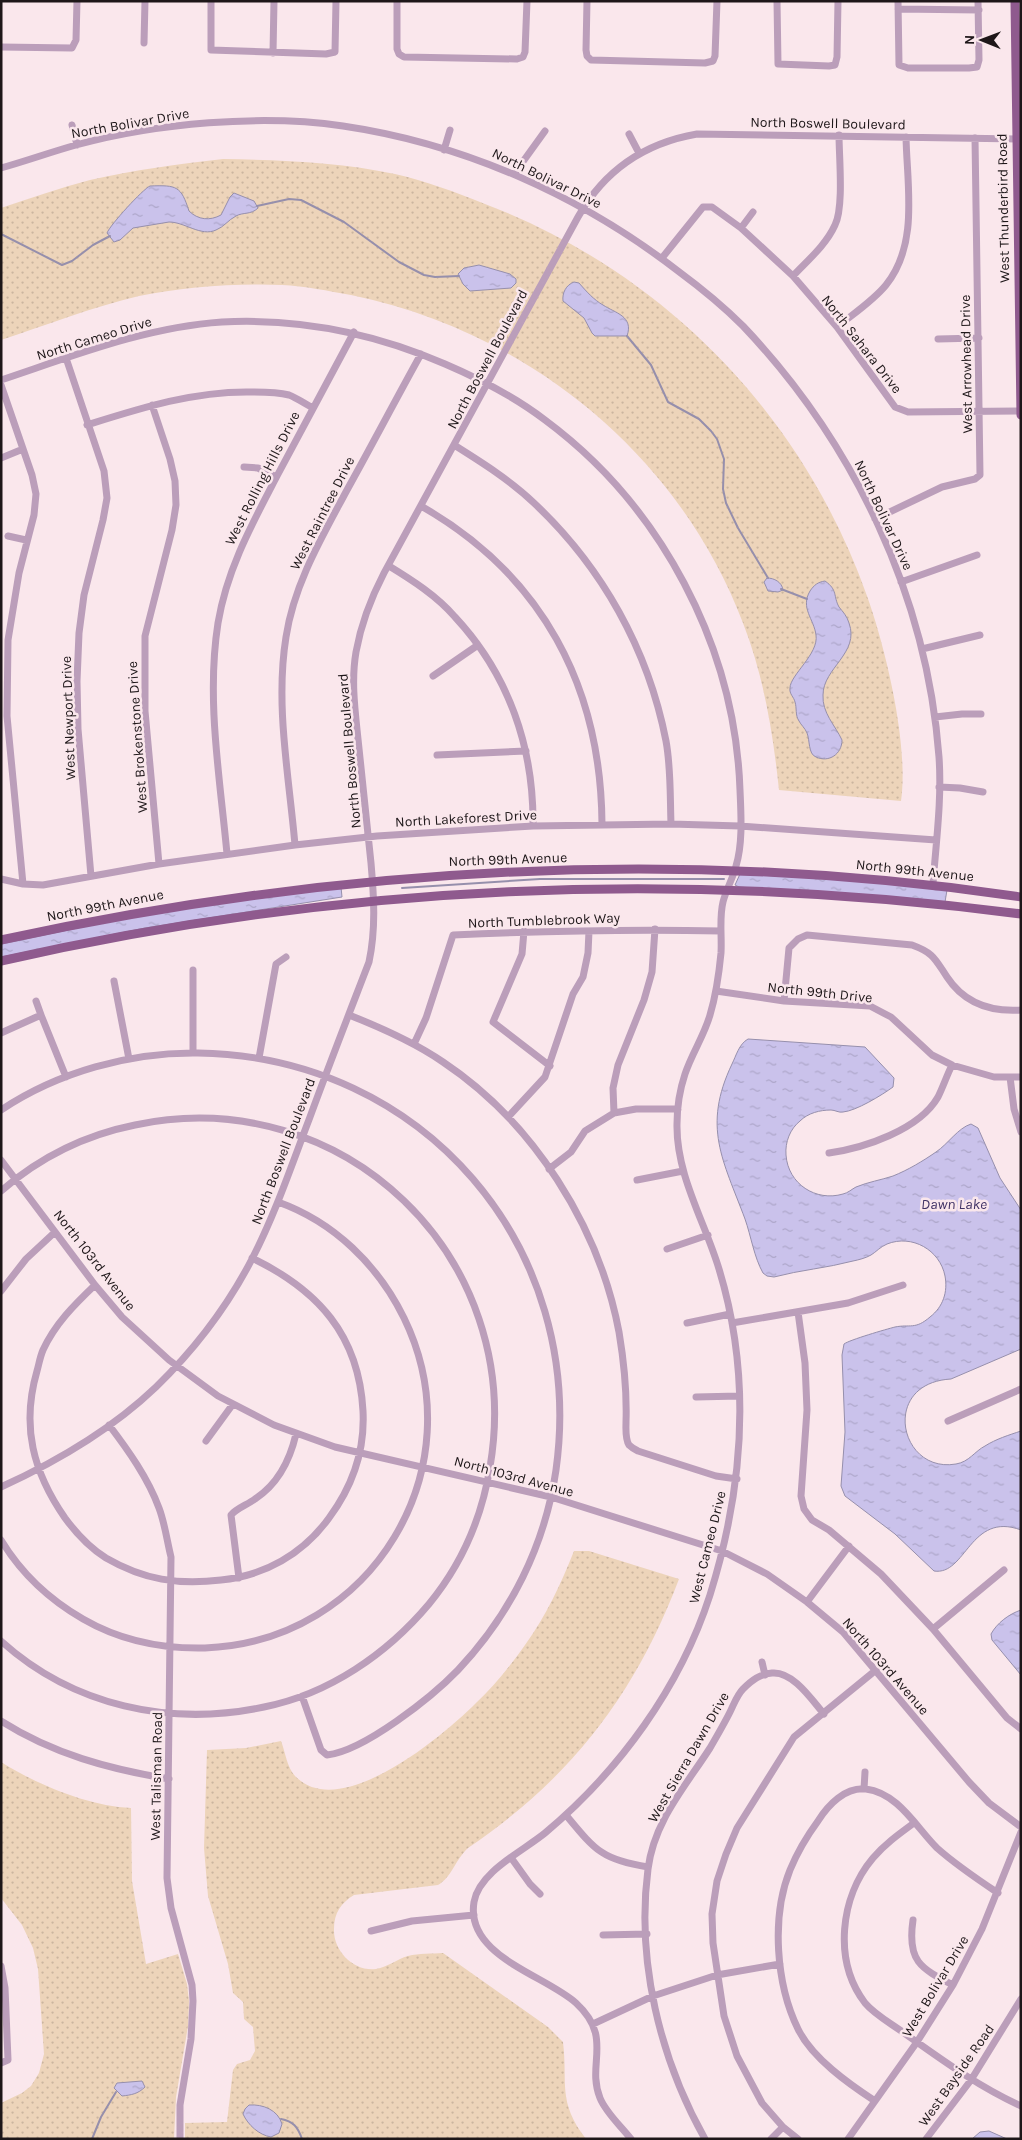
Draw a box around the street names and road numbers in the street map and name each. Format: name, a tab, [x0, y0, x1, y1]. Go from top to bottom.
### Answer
street label: North Bolivar Drive	[70, 105, 190, 142]
street label: North Boswell Boulevard	[750, 114, 906, 133]
street label: West Thunderbird Road	[994, 133, 1013, 283]
street label: North Bolivar Drive	[489, 145, 604, 212]
street label: North Boswell Boulevard	[443, 287, 531, 432]
street label: North Sahara Drive	[818, 292, 905, 397]
street label: West Arrowhead Drive	[957, 294, 976, 434]
street label: North Cameo Drive	[34, 313, 154, 364]
street label: West Rolling Hills Drive	[221, 408, 304, 548]
street label: West Raintree Drive	[287, 454, 358, 573]
street label: North Bolivar Drive	[851, 457, 917, 573]
street label: West Newport Drive	[58, 656, 79, 780]
street label: West Brokenstone Drive	[124, 661, 151, 813]
street label: North Boswell Boulevard	[334, 673, 365, 829]
street label: North Lakeforest Drive	[395, 806, 537, 831]
street label: North 99th Avenue	[448, 849, 568, 870]
street label: North 99th Avenue	[855, 856, 975, 885]
street label: North 99th Avenue	[45, 886, 165, 925]
street label: North Tumblebrook Way	[468, 909, 621, 932]
street label: North 99th Drive	[767, 979, 873, 1006]
street label: North Boswell Boulevard	[248, 1076, 319, 1227]
street label: North 103rd Avenue	[50, 1206, 139, 1314]
street label: North 103rd Avenue	[452, 1452, 576, 1501]
street label: West Cameo Drive	[685, 1489, 730, 1605]
street label: North 103rd Avenue	[839, 1614, 932, 1718]
street label: West Sierra Dawn Drive	[644, 1689, 733, 1825]
street label: West Talisman Road	[147, 1711, 166, 1841]
street label: West Bolivar Drive	[898, 1932, 972, 2040]
street label: West Bayside Road	[915, 2021, 998, 2130]

